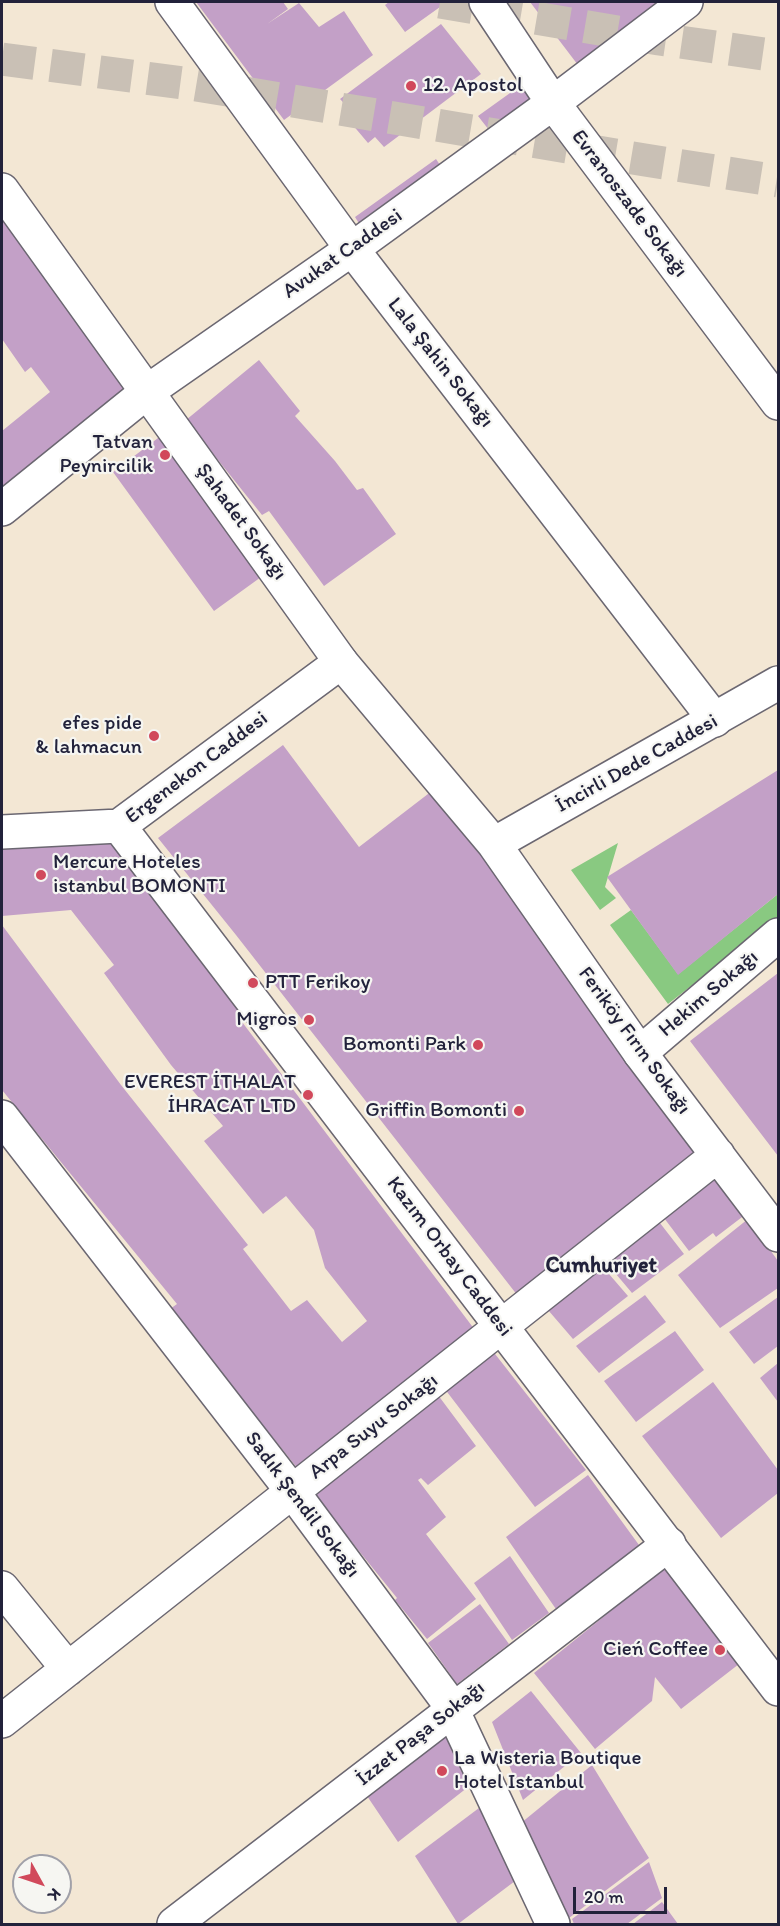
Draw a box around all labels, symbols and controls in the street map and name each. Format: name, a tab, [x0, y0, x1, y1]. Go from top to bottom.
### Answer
place label: 12. Apostol	[423, 73, 523, 99]
marker: 12. Apostol	[404, 79, 418, 93]
street label: Evranoszade Sokağı	[565, 125, 693, 283]
street label: Avukat Caddesi	[278, 203, 408, 305]
street label: Lala Şahin Sokağı	[381, 293, 499, 433]
place label: Tatvan Peynircilik	[60, 430, 153, 480]
marker: Tatvan Peynircilik	[158, 448, 172, 462]
street label: Şahadet Sokağı	[190, 459, 292, 585]
street label: Ergenekon Caddesi	[121, 706, 273, 830]
street label: İncirli Dede Caddesi	[552, 709, 722, 819]
place label: efes pide & lahmacun	[35, 711, 142, 761]
marker: efes pide & lahmacun	[147, 729, 161, 743]
place label: Mercure Hoteles istanbul BOMONTI	[53, 850, 226, 900]
marker: Mercure Hoteles istanbul BOMONTI	[34, 868, 48, 882]
street label: Hekim Sokağı	[654, 945, 764, 1043]
street label: Feriköy Fırın Sokağı	[572, 962, 696, 1120]
place label: PTT Ferikoy	[265, 970, 370, 996]
marker: PTT Ferikoy	[246, 976, 260, 990]
place label: Migros	[236, 1007, 297, 1033]
marker: Migros	[302, 1013, 316, 1027]
place label: Bomonti Park	[343, 1032, 466, 1058]
marker: Bomonti Park	[471, 1038, 485, 1052]
place label: EVEREST İTHALAT İHRACAT LTD	[124, 1070, 296, 1120]
marker: EVEREST İTHALAT İHRACAT LTD	[301, 1088, 315, 1102]
place label: Griffin Bomonti	[365, 1098, 507, 1124]
marker: Griffin Bomonti	[512, 1104, 526, 1118]
street label: Kazım Orbay Caddesi	[381, 1172, 517, 1342]
district label: Cumhuriyet	[545, 1253, 657, 1279]
street label: Arpa Suyu Sokağı	[304, 1369, 444, 1485]
street label: Sadık Şendil Sokağı	[239, 1427, 365, 1583]
place label: Cień Coffee	[603, 1637, 708, 1663]
marker: Cień Coffee	[713, 1643, 727, 1657]
street label: İzzet Paşa Sokağı	[352, 1676, 490, 1792]
place label: La Wisteria Boutique Hotel Istanbul	[454, 1746, 641, 1796]
marker: La Wisteria Boutique Hotel Istanbul	[435, 1764, 449, 1778]
north arrow	[12, 1854, 72, 1914]
scale bar	[576, 1875, 670, 1913]
text: K	[44, 1885, 65, 1905]
text: 20 m	[584, 1886, 624, 1908]

